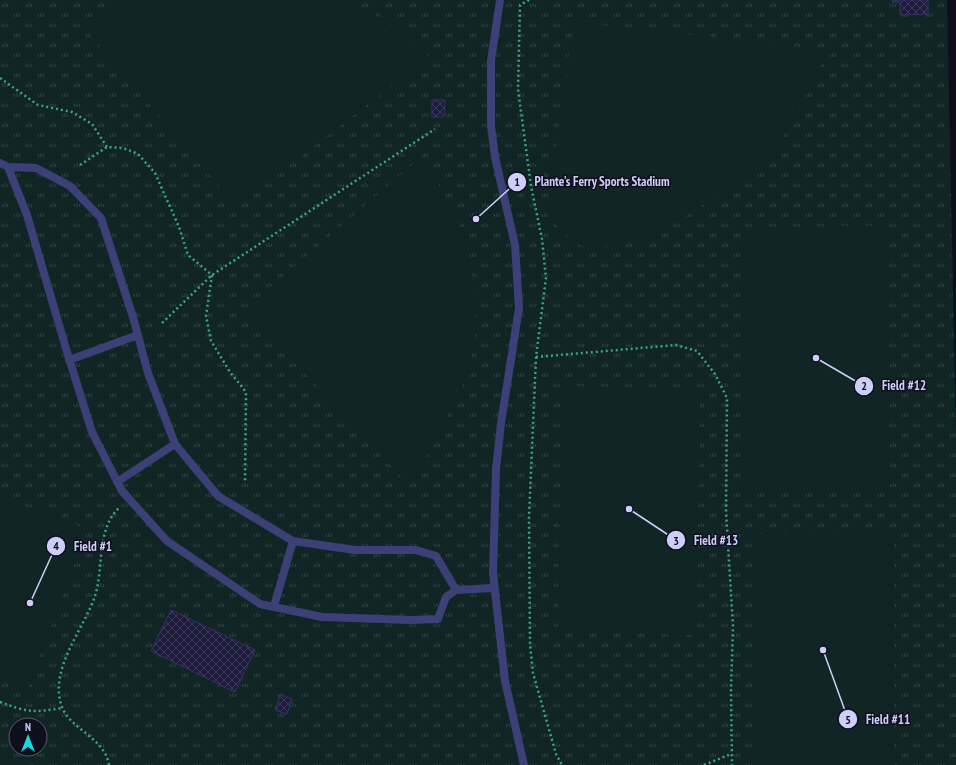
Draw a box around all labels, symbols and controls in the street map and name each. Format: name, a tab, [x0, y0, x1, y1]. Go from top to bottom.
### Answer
callout: Plante's Ferry Sports Stadium	[507, 169, 678, 194]
text: Plante's Ferry Sports Stadium	[534, 173, 670, 190]
text: 1	[514, 174, 520, 189]
callout: Field #12	[854, 373, 934, 398]
text: Field #12	[882, 377, 926, 394]
text: 2	[861, 378, 867, 393]
callout: Field #13	[666, 528, 747, 553]
text: Field #13	[694, 532, 738, 549]
text: 3	[673, 533, 679, 548]
callout: Field #1	[46, 534, 120, 559]
text: 4	[53, 538, 59, 553]
text: Field #1	[74, 538, 112, 555]
callout: Field #11	[838, 707, 918, 732]
text: Field #11	[866, 711, 910, 728]
text: 5	[845, 712, 851, 727]
north arrow	[8, 717, 48, 757]
text: N	[25, 720, 31, 734]

